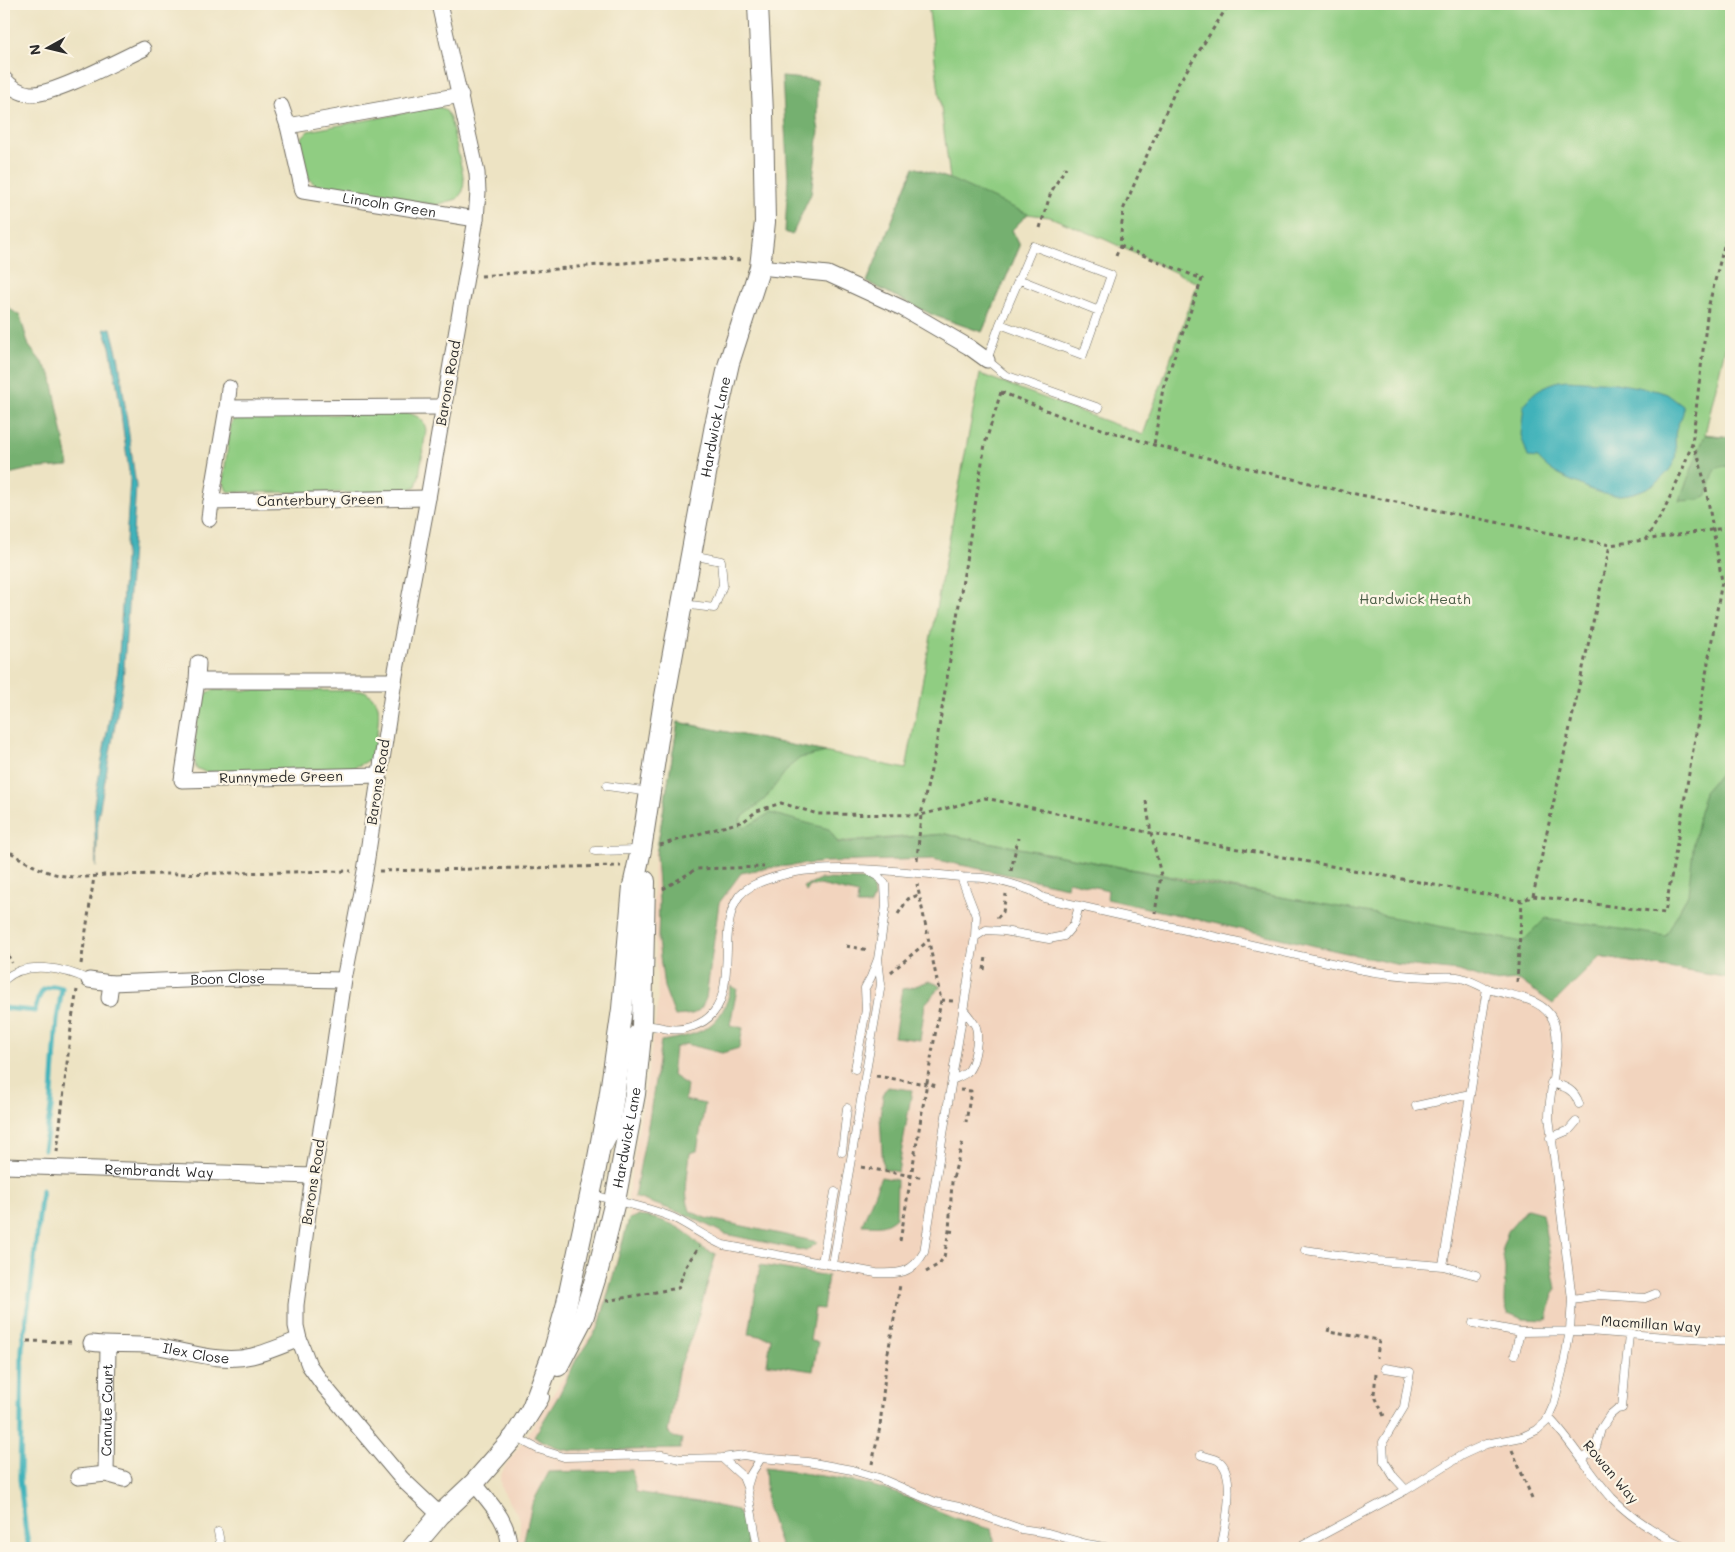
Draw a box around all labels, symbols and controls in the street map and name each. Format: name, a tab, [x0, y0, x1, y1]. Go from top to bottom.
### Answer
north arrow	[22, 22, 72, 72]
text: N	[24, 43, 45, 56]
street label: Lincoln Green	[341, 188, 438, 221]
street label: Barons Road	[431, 338, 464, 427]
street label: Hardwick Lane	[696, 375, 735, 479]
street label: Canterbury Green	[257, 489, 383, 510]
park label: Hardwick Heath	[1359, 589, 1471, 608]
street label: Barons Road	[361, 738, 394, 826]
street label: Runnymede Green	[219, 766, 343, 787]
street label: Boon Close	[190, 968, 265, 989]
street label: Hardwick Lane	[608, 1086, 645, 1190]
street label: Barons Road	[296, 1138, 329, 1226]
street label: Rembrandt Way	[104, 1159, 214, 1182]
street label: Macmillan Way	[1601, 1311, 1702, 1336]
street label: Ilex Close	[161, 1338, 230, 1367]
street label: Canute Court	[96, 1364, 117, 1456]
street label: Rowan Way	[1579, 1436, 1644, 1507]

